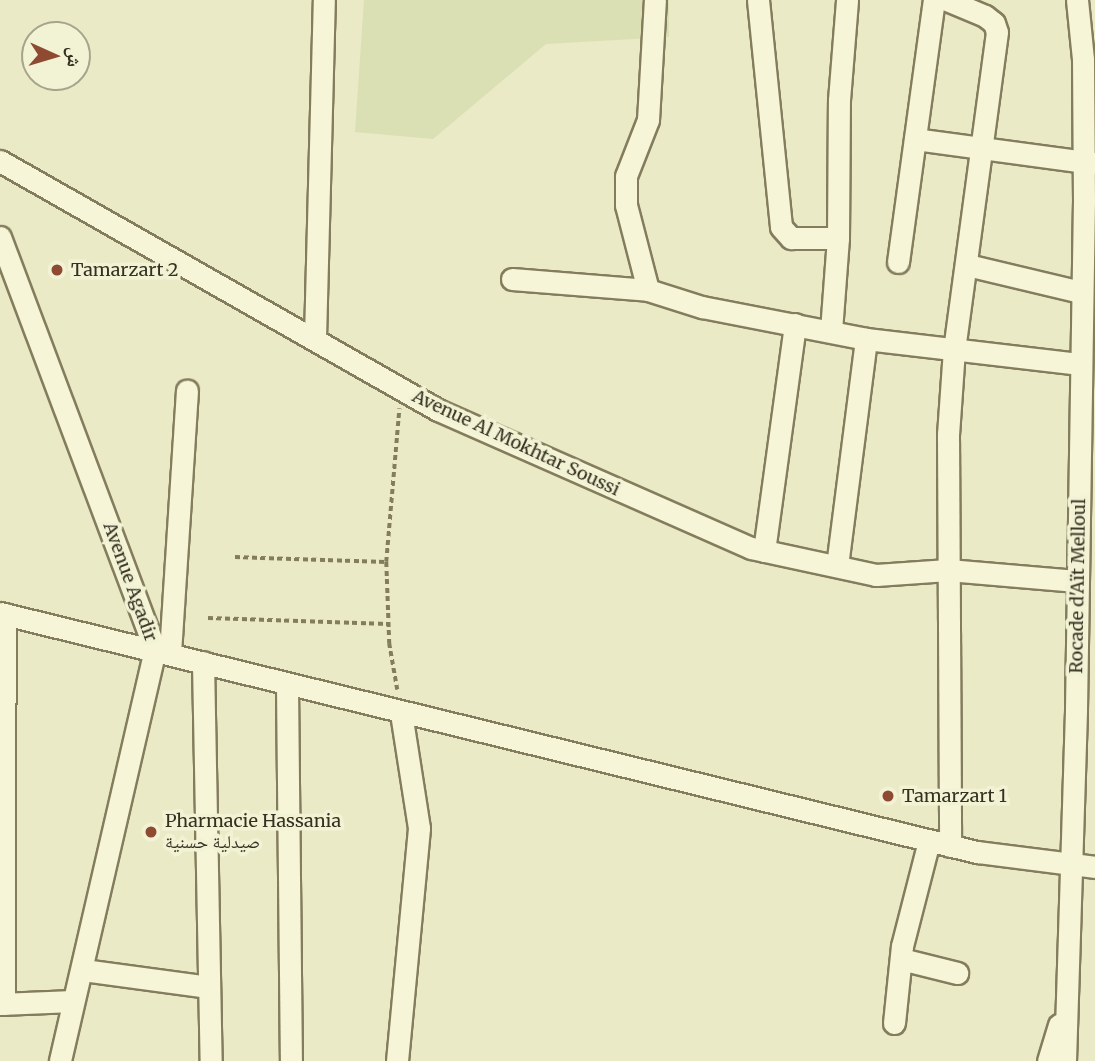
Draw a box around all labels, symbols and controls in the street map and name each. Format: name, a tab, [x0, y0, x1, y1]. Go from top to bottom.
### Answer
north arrow	[21, 21, 91, 91]
text: ش	[62, 46, 88, 68]
place label: Tamarzart 2	[71, 259, 178, 281]
marker: Tamarzart 2	[49, 262, 65, 278]
street label: Avenue Al Mokhtar Soussi	[409, 385, 623, 501]
street label: Rocade d'Aït Melloul	[1066, 498, 1090, 674]
street label: Avenue Agadir	[98, 519, 162, 645]
place label: Tamarzart 1	[902, 785, 1007, 807]
marker: Tamarzart 1	[880, 788, 896, 804]
place label: Pharmacie Hassania صيدلية حسنية	[165, 811, 341, 854]
marker: Pharmacie Hassania صيدلية حسنية	[143, 824, 159, 840]

